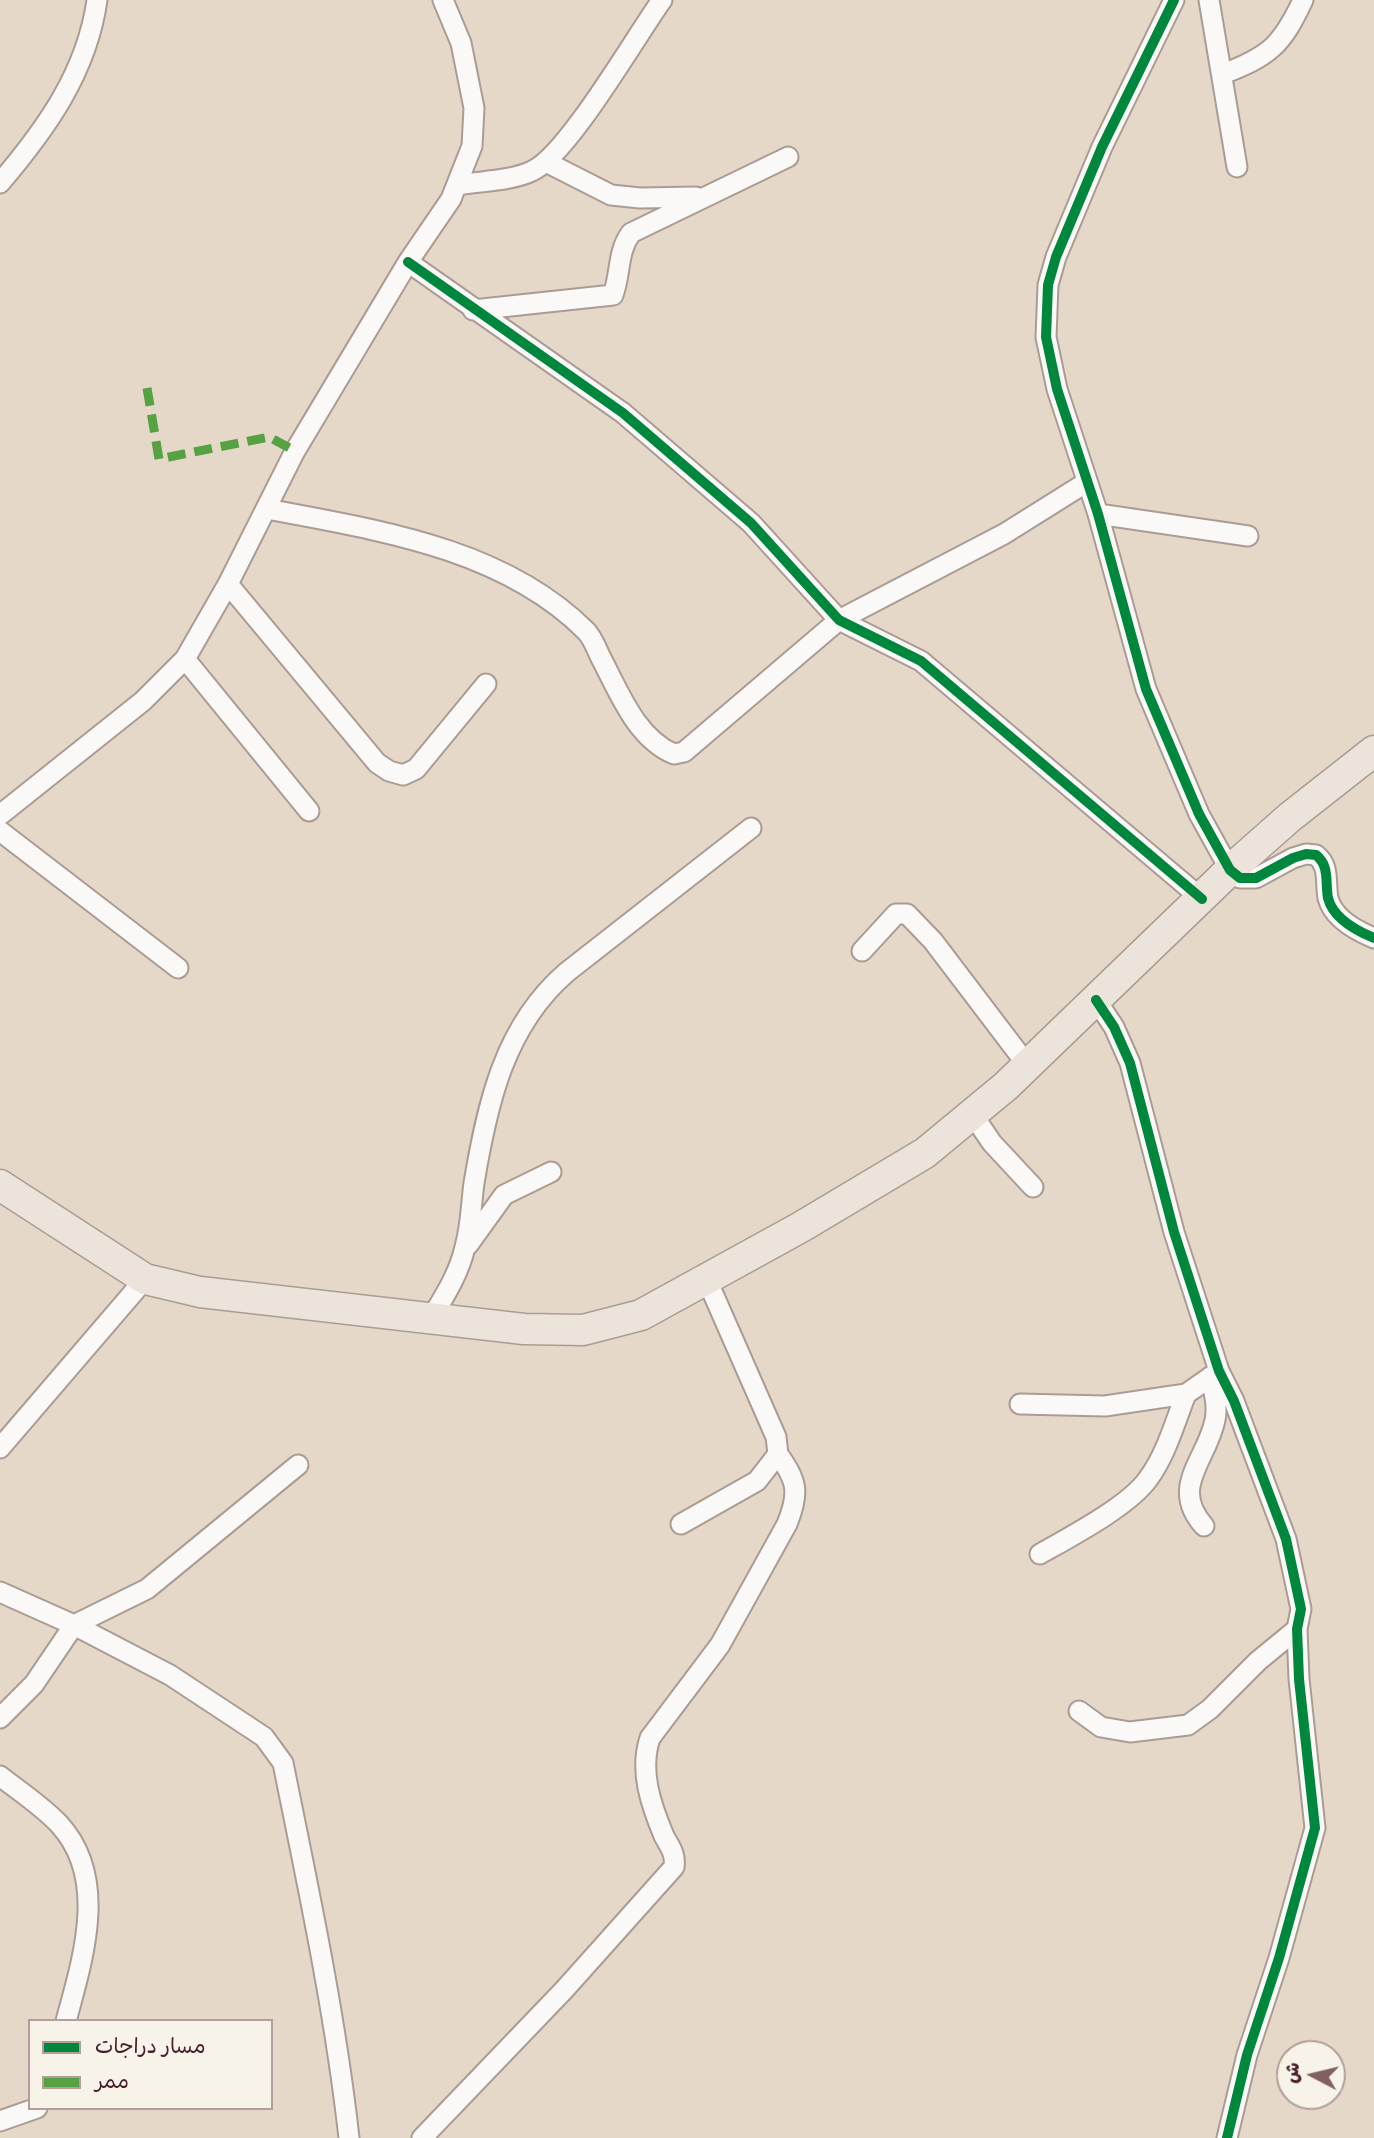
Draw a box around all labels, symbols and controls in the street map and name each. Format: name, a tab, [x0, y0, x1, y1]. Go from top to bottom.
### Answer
legend	[28, 2019, 273, 2110]
text: مسار دراجات	[95, 2033, 206, 2059]
north arrow	[1276, 2040, 1346, 2110]
text: ش	[1279, 2061, 1305, 2085]
text: ممر	[95, 2068, 129, 2094]

